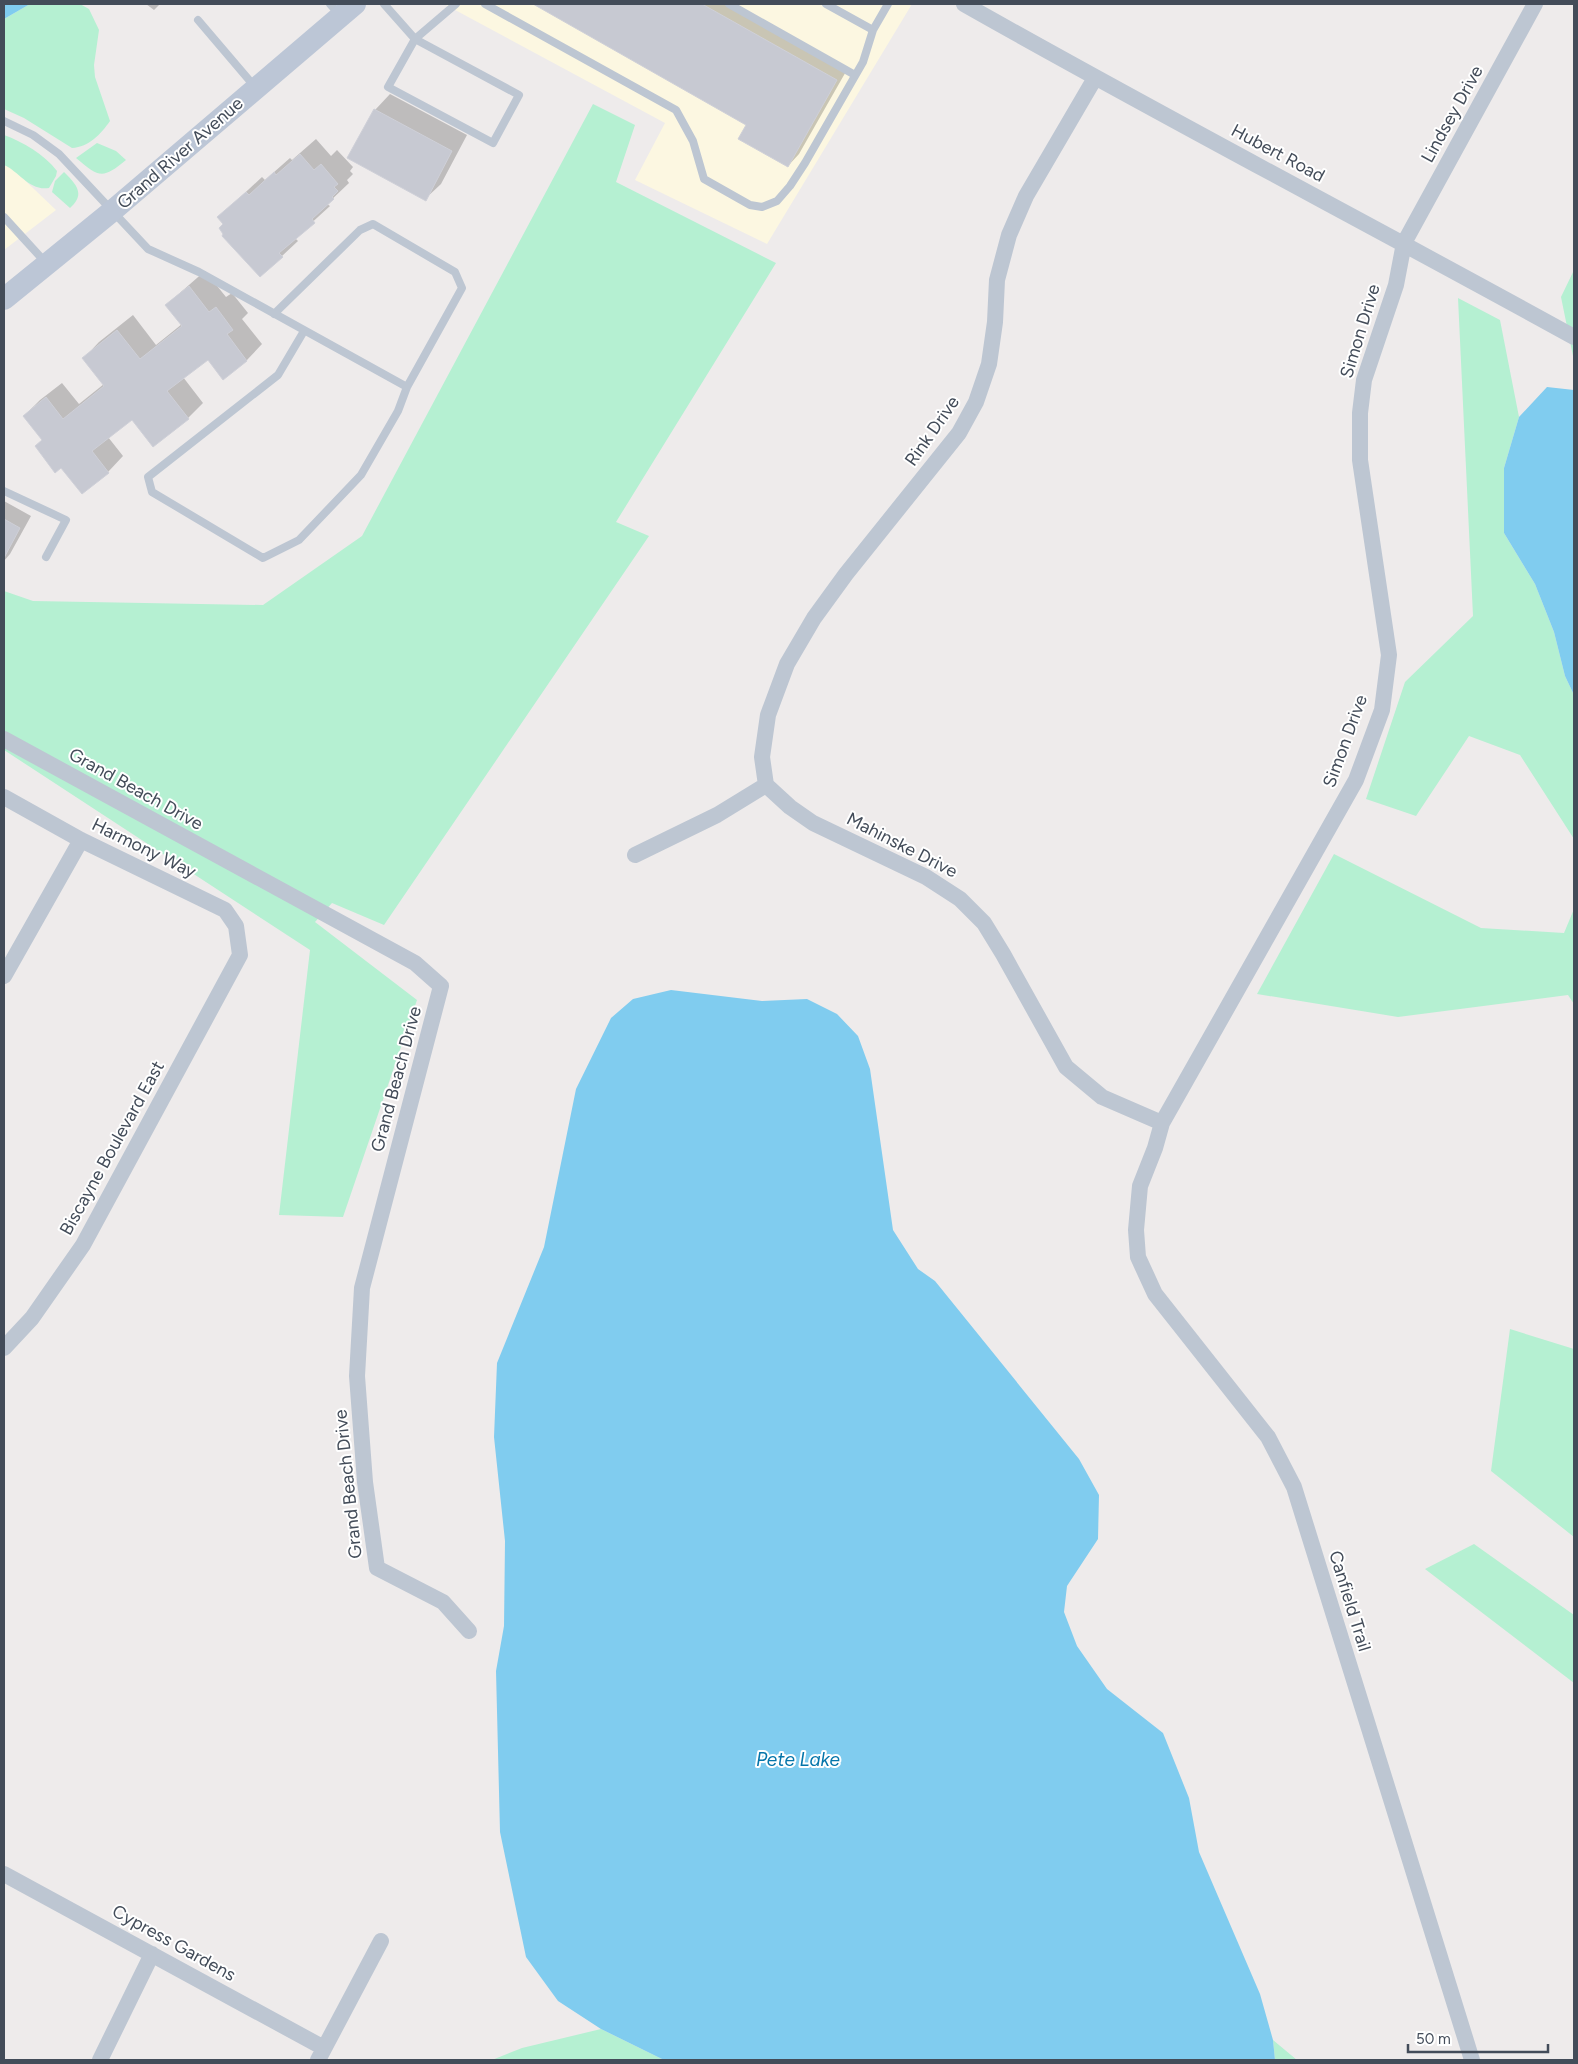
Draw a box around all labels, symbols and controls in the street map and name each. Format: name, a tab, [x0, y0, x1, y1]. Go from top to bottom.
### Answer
street label: Lindsey Drive	[1416, 61, 1488, 166]
street label: Grand River Avenue	[112, 92, 248, 214]
street label: Hubert Road	[1227, 119, 1329, 187]
street label: Simon Drive	[1335, 281, 1385, 381]
street label: Rink Drive	[900, 392, 964, 470]
street label: Simon Drive	[1318, 691, 1372, 790]
street label: Grand Beach Drive	[65, 743, 207, 835]
street label: Mahinske Drive	[843, 808, 961, 882]
street label: Harmony Way	[88, 813, 200, 883]
street label: Grand Beach Drive	[366, 1004, 426, 1154]
street label: Biscayne Boulevard East	[55, 1057, 169, 1239]
street label: Grand Beach Drive	[329, 1408, 367, 1560]
street label: Canfield Trail	[1324, 1548, 1376, 1654]
water label: Pete Lake	[756, 1748, 841, 1771]
street label: Cypress Gardens	[108, 1900, 240, 1986]
scale bar	[1408, 2022, 1548, 2054]
text: 50 m	[1416, 2030, 1451, 2048]

